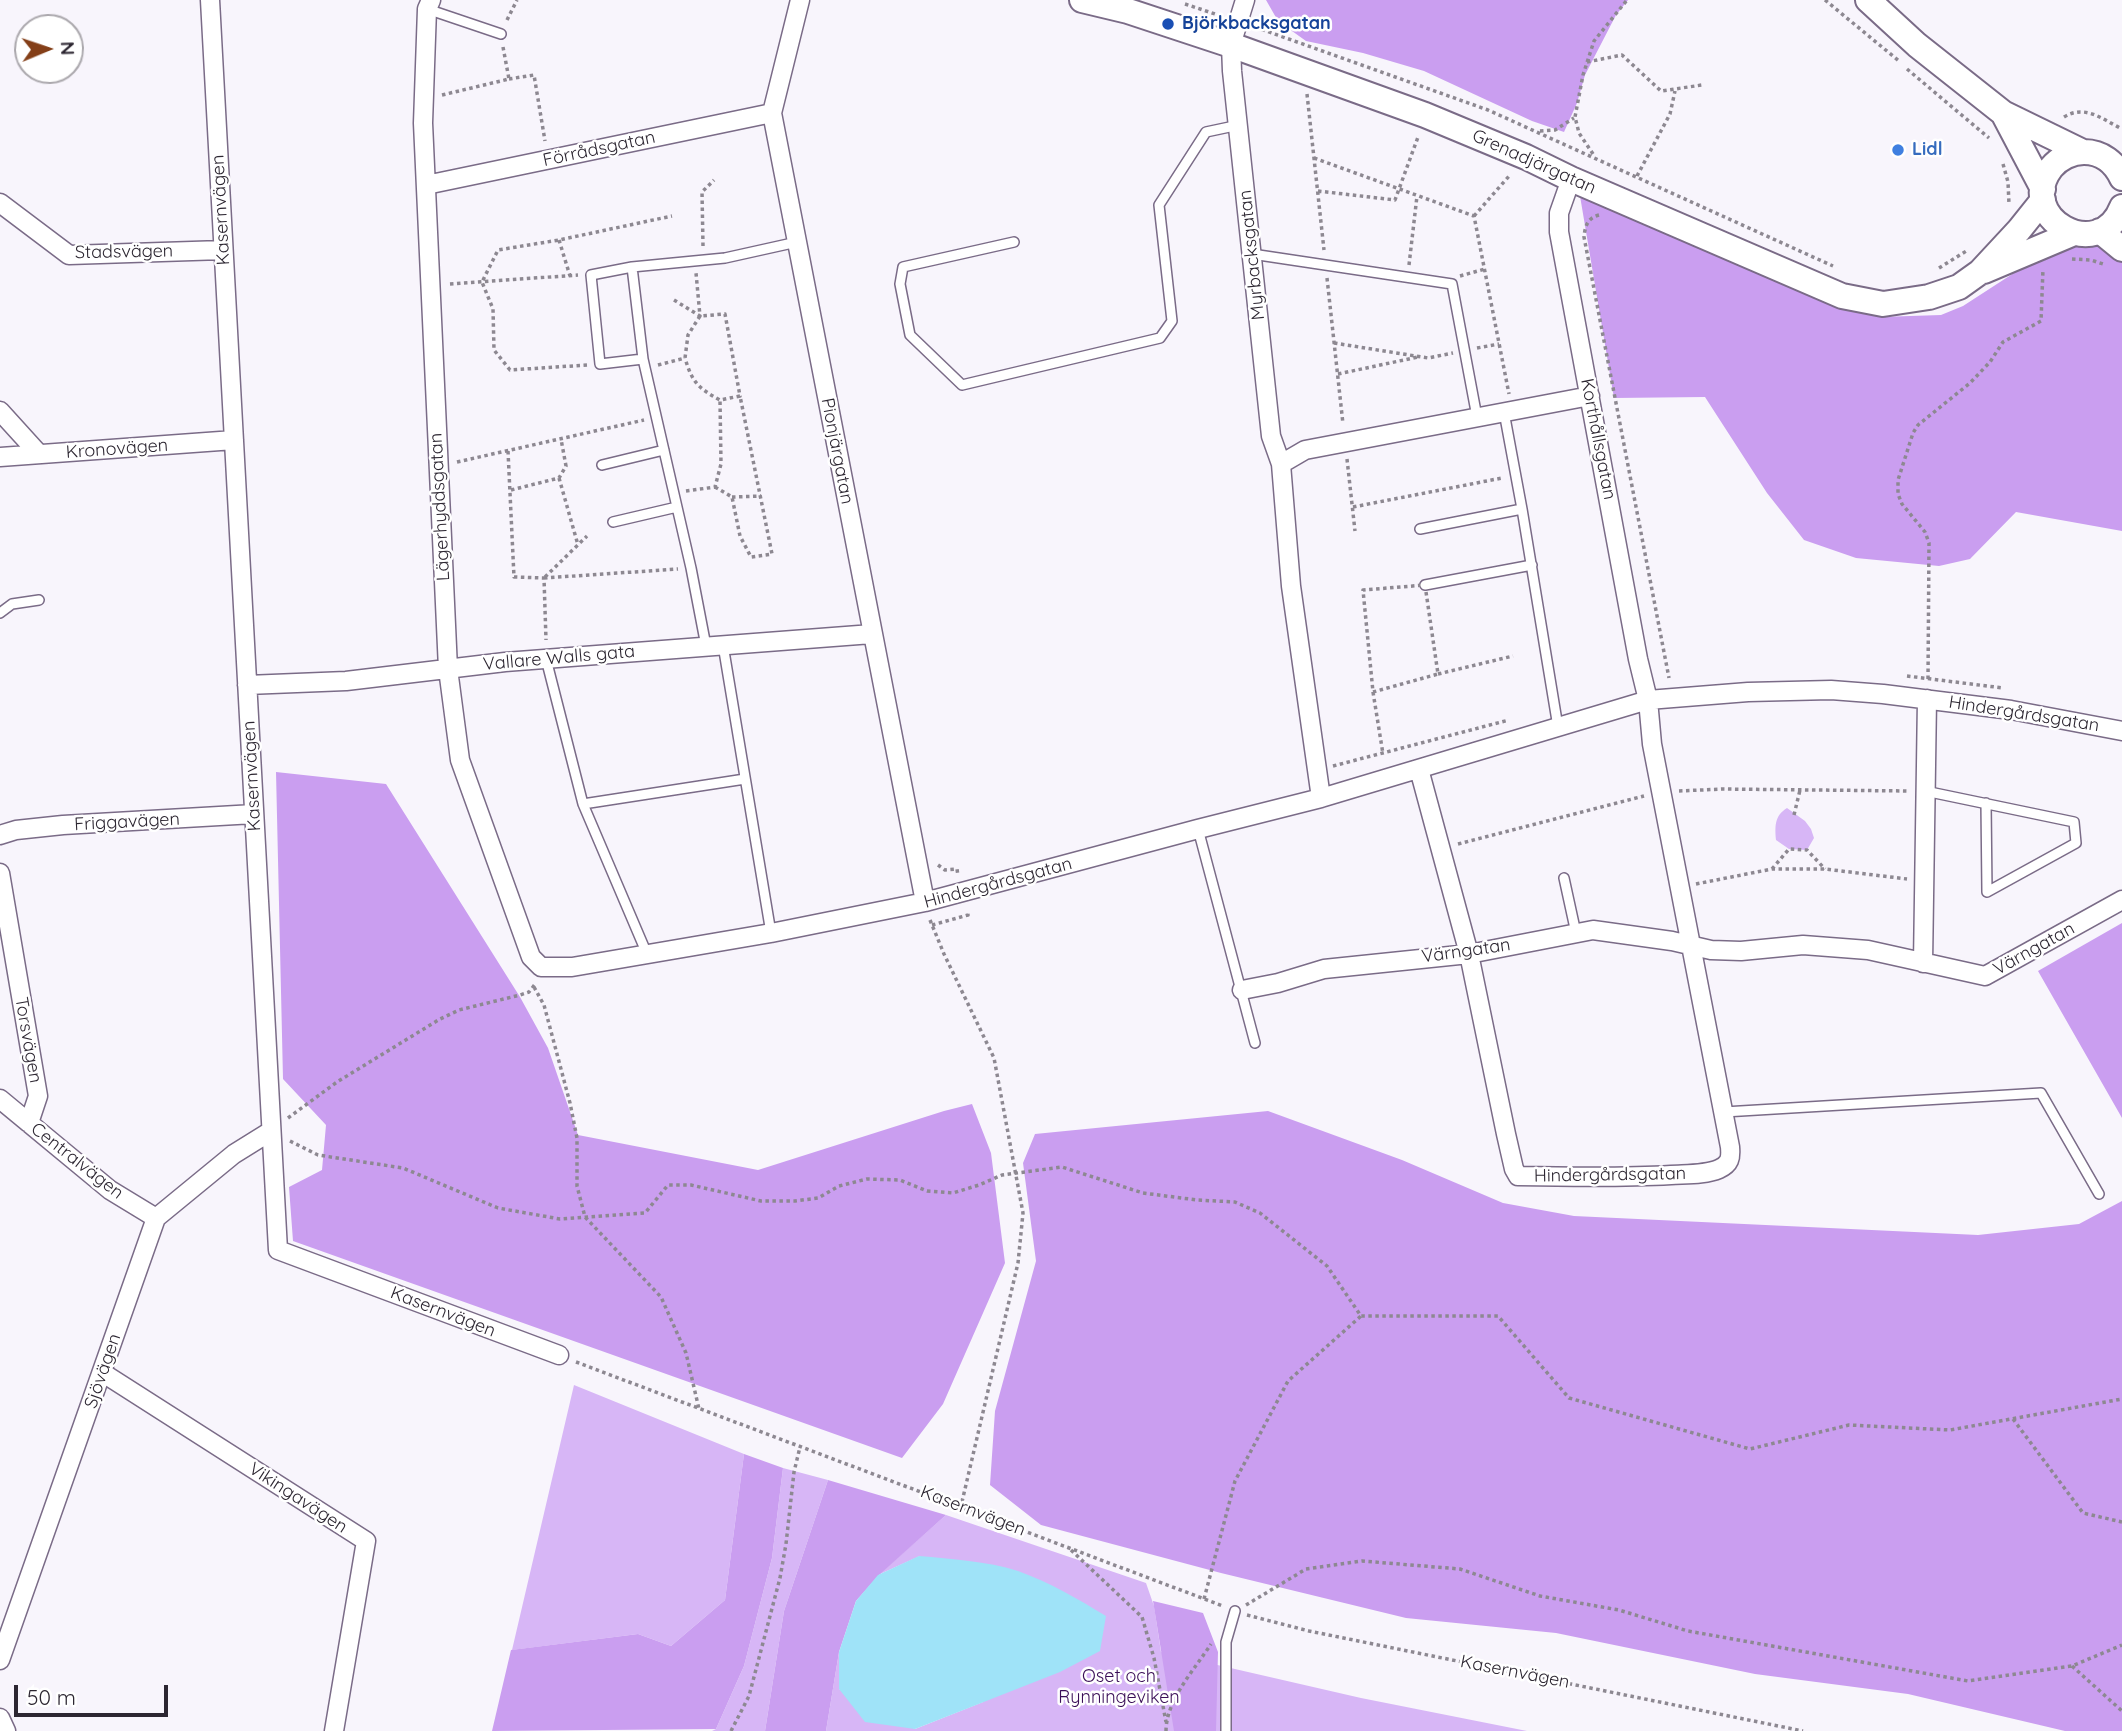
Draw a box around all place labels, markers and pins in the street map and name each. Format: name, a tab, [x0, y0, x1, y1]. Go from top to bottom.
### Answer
place label: Björkbacksgatan	[1182, 13, 1331, 35]
marker: Björkbacksgatan	[1160, 16, 1176, 32]
place label: Lidl	[1912, 139, 1943, 161]
marker: Lidl	[1890, 142, 1906, 158]

